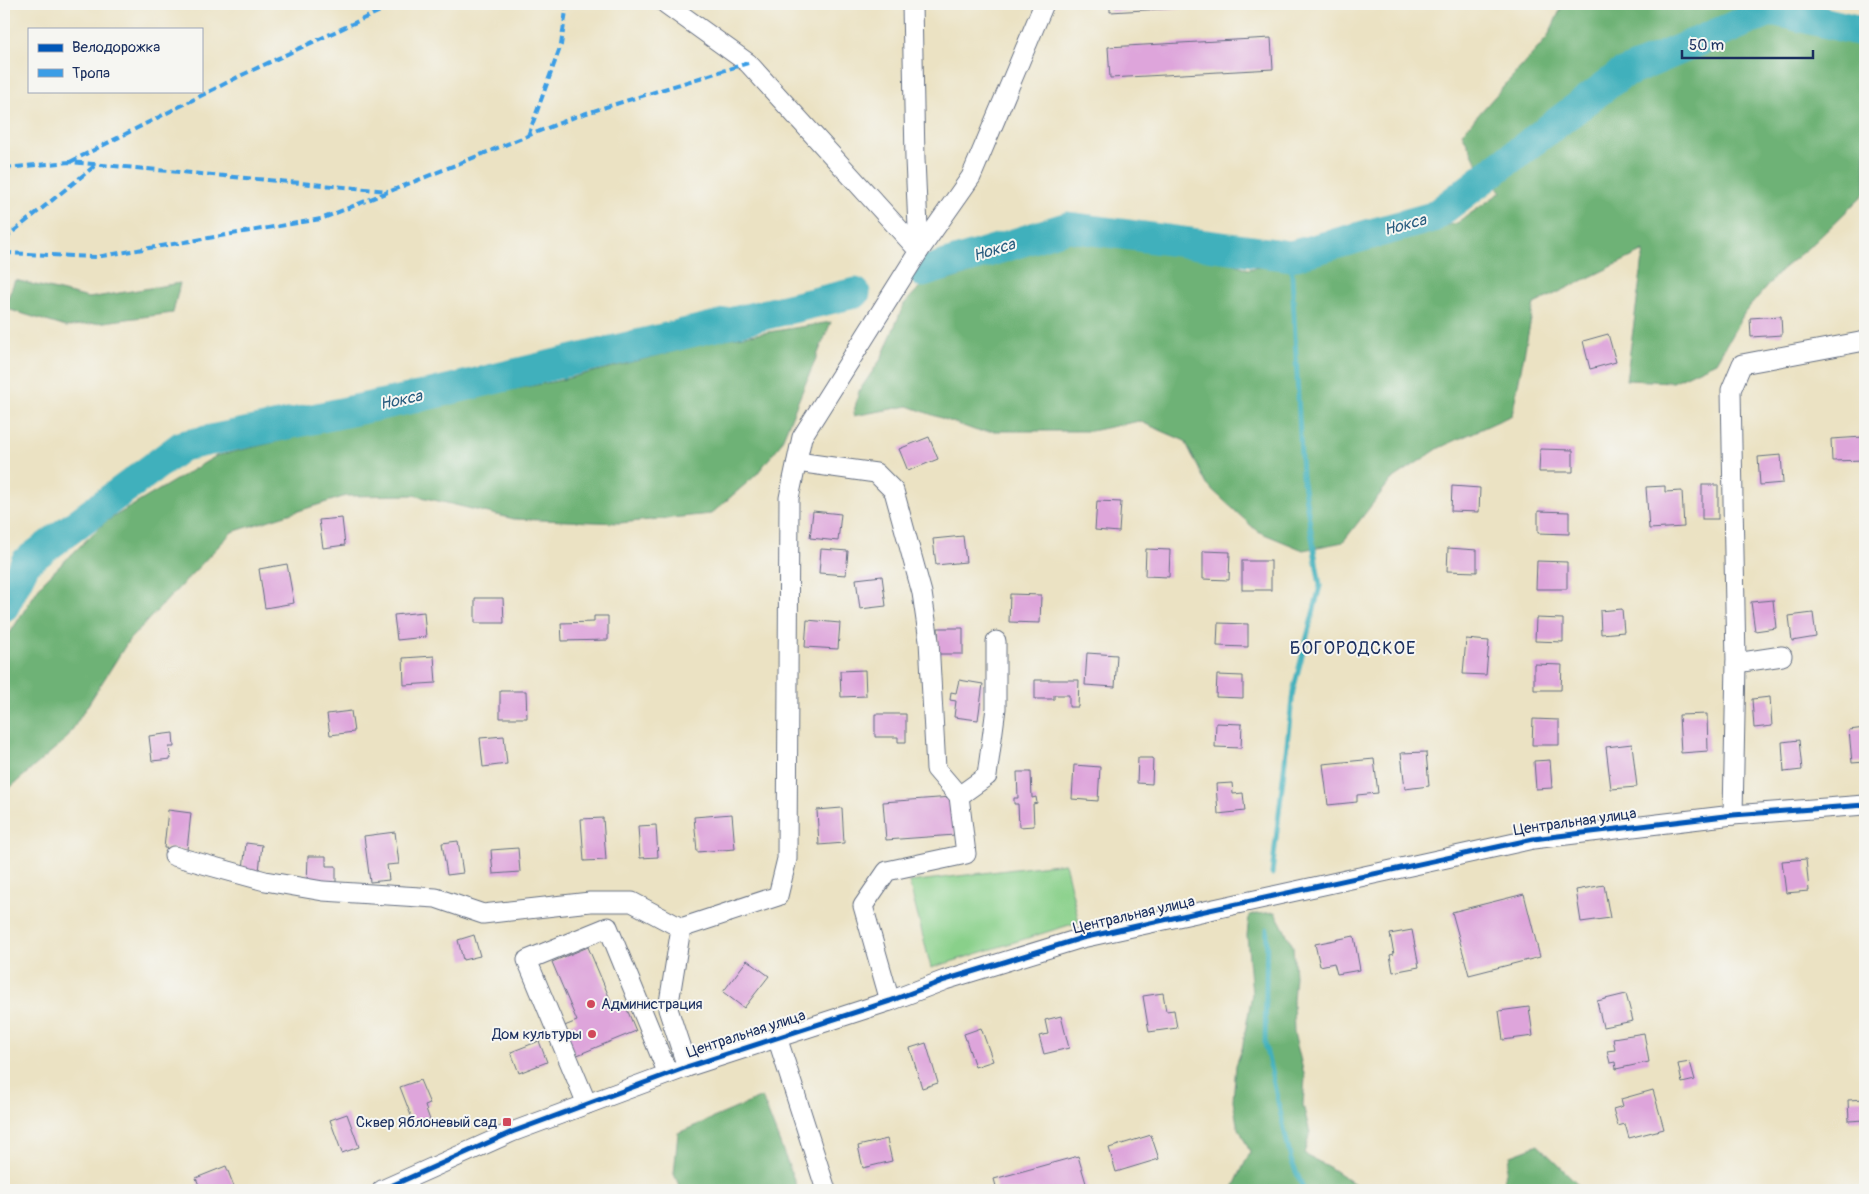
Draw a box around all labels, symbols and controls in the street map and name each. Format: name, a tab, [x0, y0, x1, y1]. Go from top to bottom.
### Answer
legend	[28, 28, 202, 92]
scale bar	[1682, 28, 1813, 60]
text: 50 m	[1689, 36, 1724, 55]
text: Велодорожка	[72, 38, 160, 57]
text: Тропа	[72, 64, 110, 83]
water label: Нокса	[1382, 209, 1430, 240]
water label: Нокса	[971, 234, 1019, 266]
water label: Нокса	[378, 385, 425, 414]
district label: БОГОРОДСКОЕ	[1290, 637, 1416, 660]
street label: Центральная улица	[1512, 804, 1638, 840]
street label: Центральная улица	[1071, 892, 1197, 938]
place label: Администрация	[601, 995, 702, 1014]
marker: Администрация	[585, 998, 597, 1010]
street label: Центральная улица	[684, 1006, 808, 1062]
place label: Дом культуры	[491, 1025, 582, 1044]
marker: Дом культуры	[586, 1028, 598, 1040]
place label: Сквер Яблоневый сад	[356, 1113, 497, 1132]
marker: Сквер Яблоневый сад	[501, 1116, 513, 1128]

